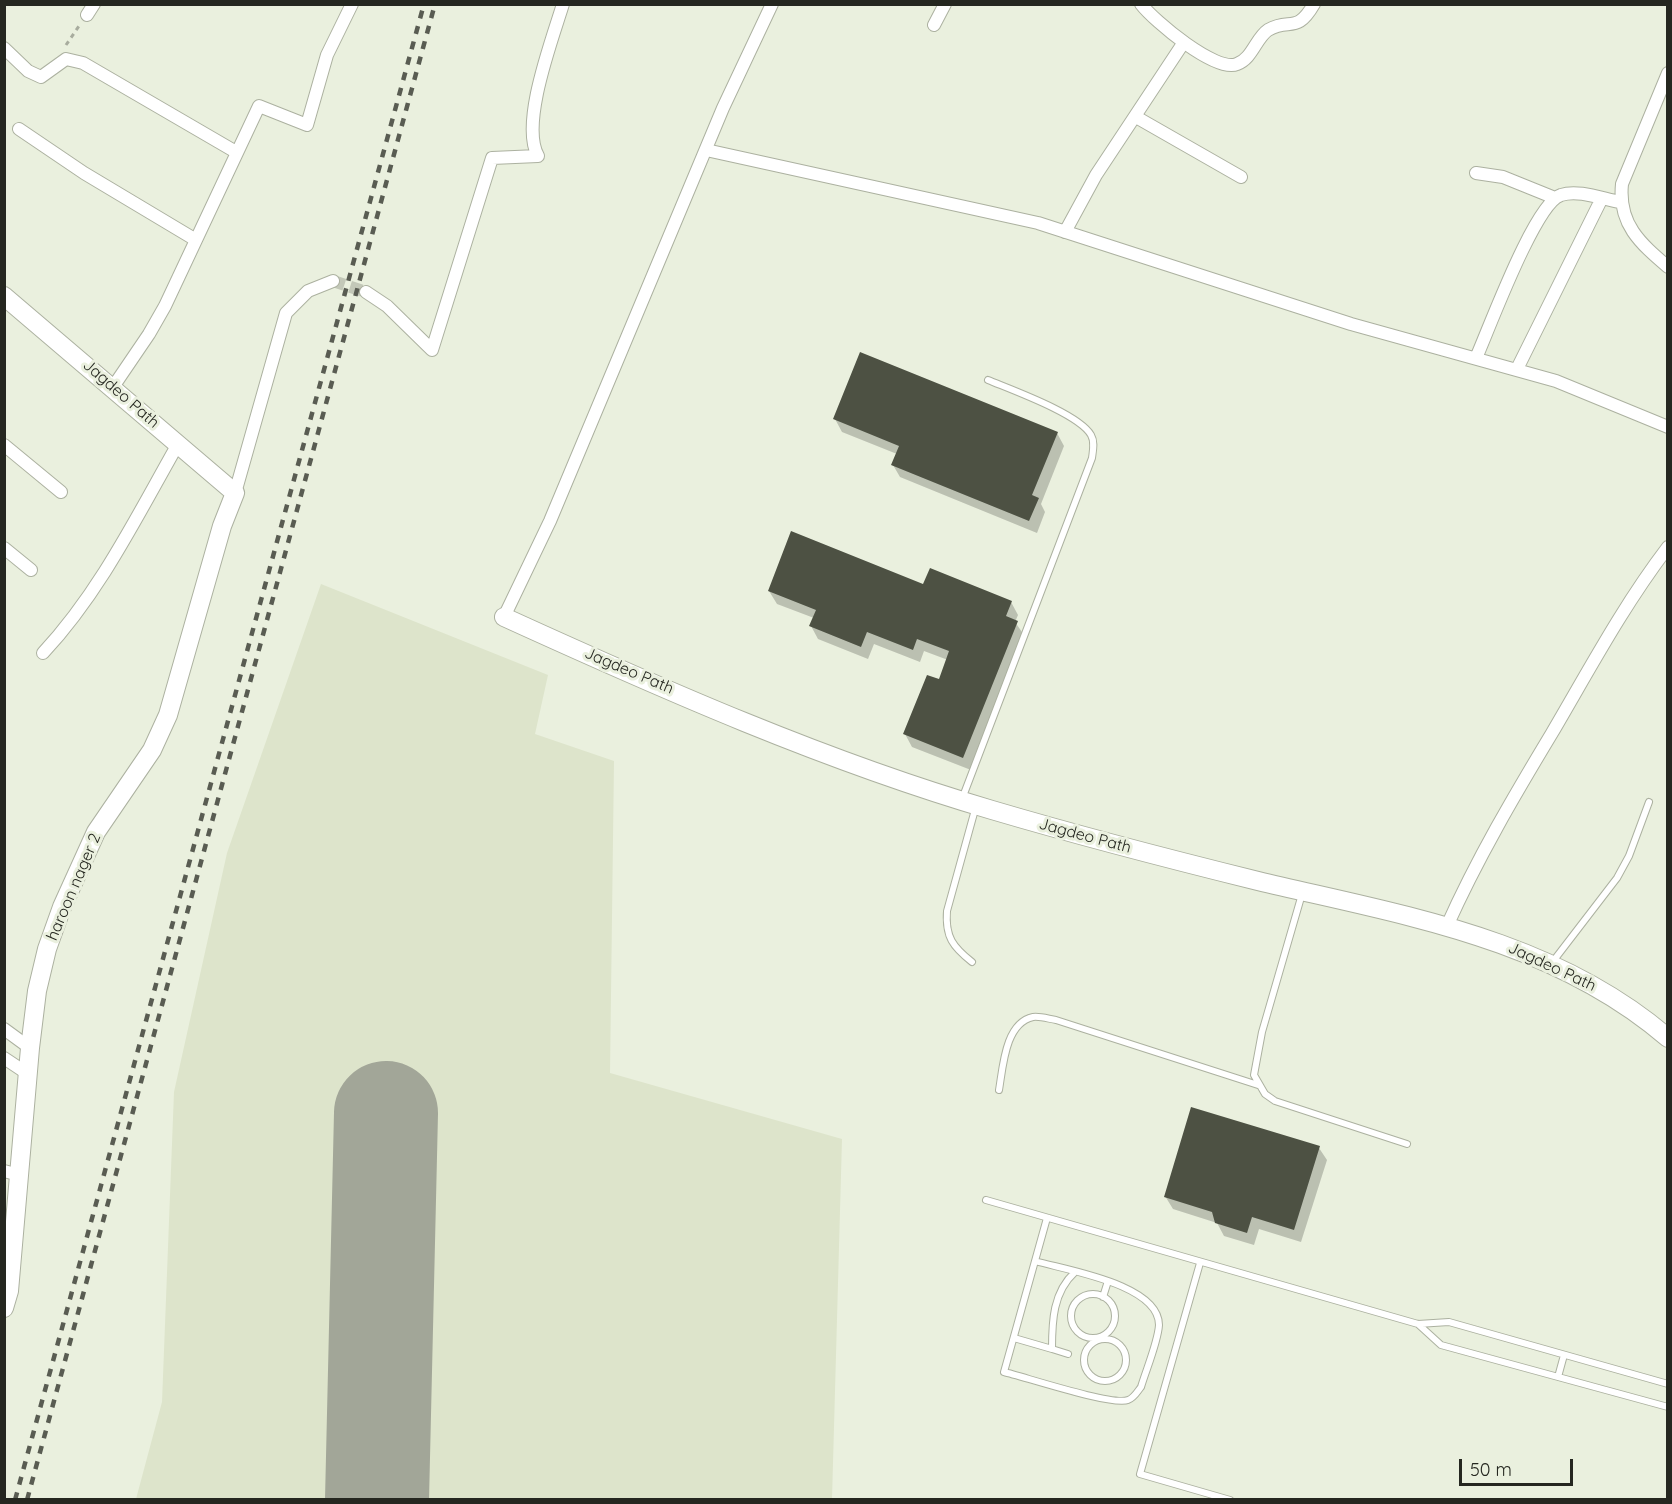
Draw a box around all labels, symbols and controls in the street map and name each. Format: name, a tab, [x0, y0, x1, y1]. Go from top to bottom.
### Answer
street label: Jagdeo Path	[79, 356, 163, 432]
street label: Jagdeo Path	[582, 644, 676, 698]
street label: Jagdeo Path	[1037, 814, 1133, 858]
street label: haroon nager 2	[43, 831, 105, 943]
street label: Jagdeo Path	[1505, 938, 1599, 996]
scale bar	[1462, 1447, 1576, 1485]
text: 50 m	[1470, 1458, 1512, 1481]

